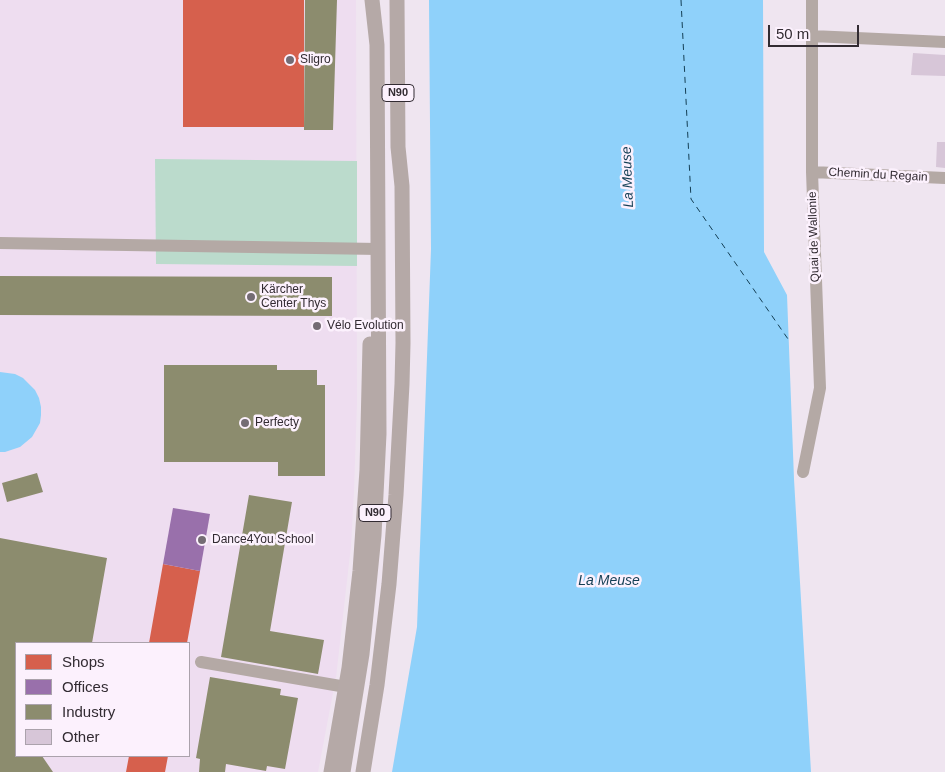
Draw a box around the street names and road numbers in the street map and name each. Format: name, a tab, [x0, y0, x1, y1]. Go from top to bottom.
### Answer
road number: N90	[382, 85, 414, 102]
street label: Chemin du Regain	[828, 165, 928, 185]
street label: Quai de Wallonie	[805, 191, 823, 283]
road number: N90	[359, 504, 391, 522]

